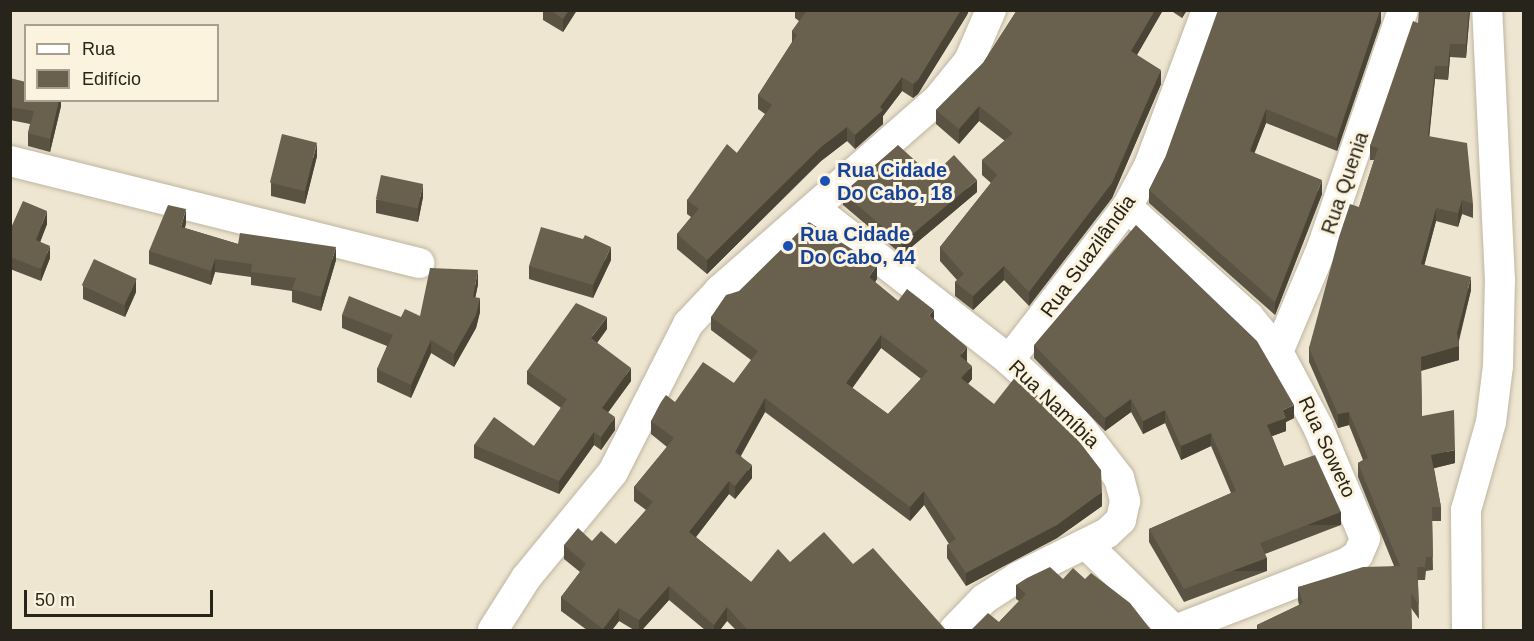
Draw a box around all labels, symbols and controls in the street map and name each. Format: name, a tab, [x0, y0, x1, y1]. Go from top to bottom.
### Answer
legend	[24, 24, 219, 102]
text: Rua	[82, 39, 115, 59]
text: Edifício	[82, 69, 141, 89]
street label: Rua Quenia	[1316, 129, 1374, 237]
place label: Rua Cidade Do Cabo, 18	[837, 158, 953, 205]
marker: Rua Cidade Do Cabo, 18	[818, 174, 832, 188]
street label: Rua Suazilândia	[1035, 190, 1141, 322]
place label: Rua Cidade Do Cabo, 44	[800, 222, 916, 269]
marker: Rua Cidade Do Cabo, 44	[781, 239, 795, 253]
street label: Rua Namíbia	[1004, 355, 1104, 453]
street label: Rua Soweto	[1293, 393, 1361, 501]
scale bar	[27, 578, 216, 616]
text: 50 m	[35, 590, 75, 610]

